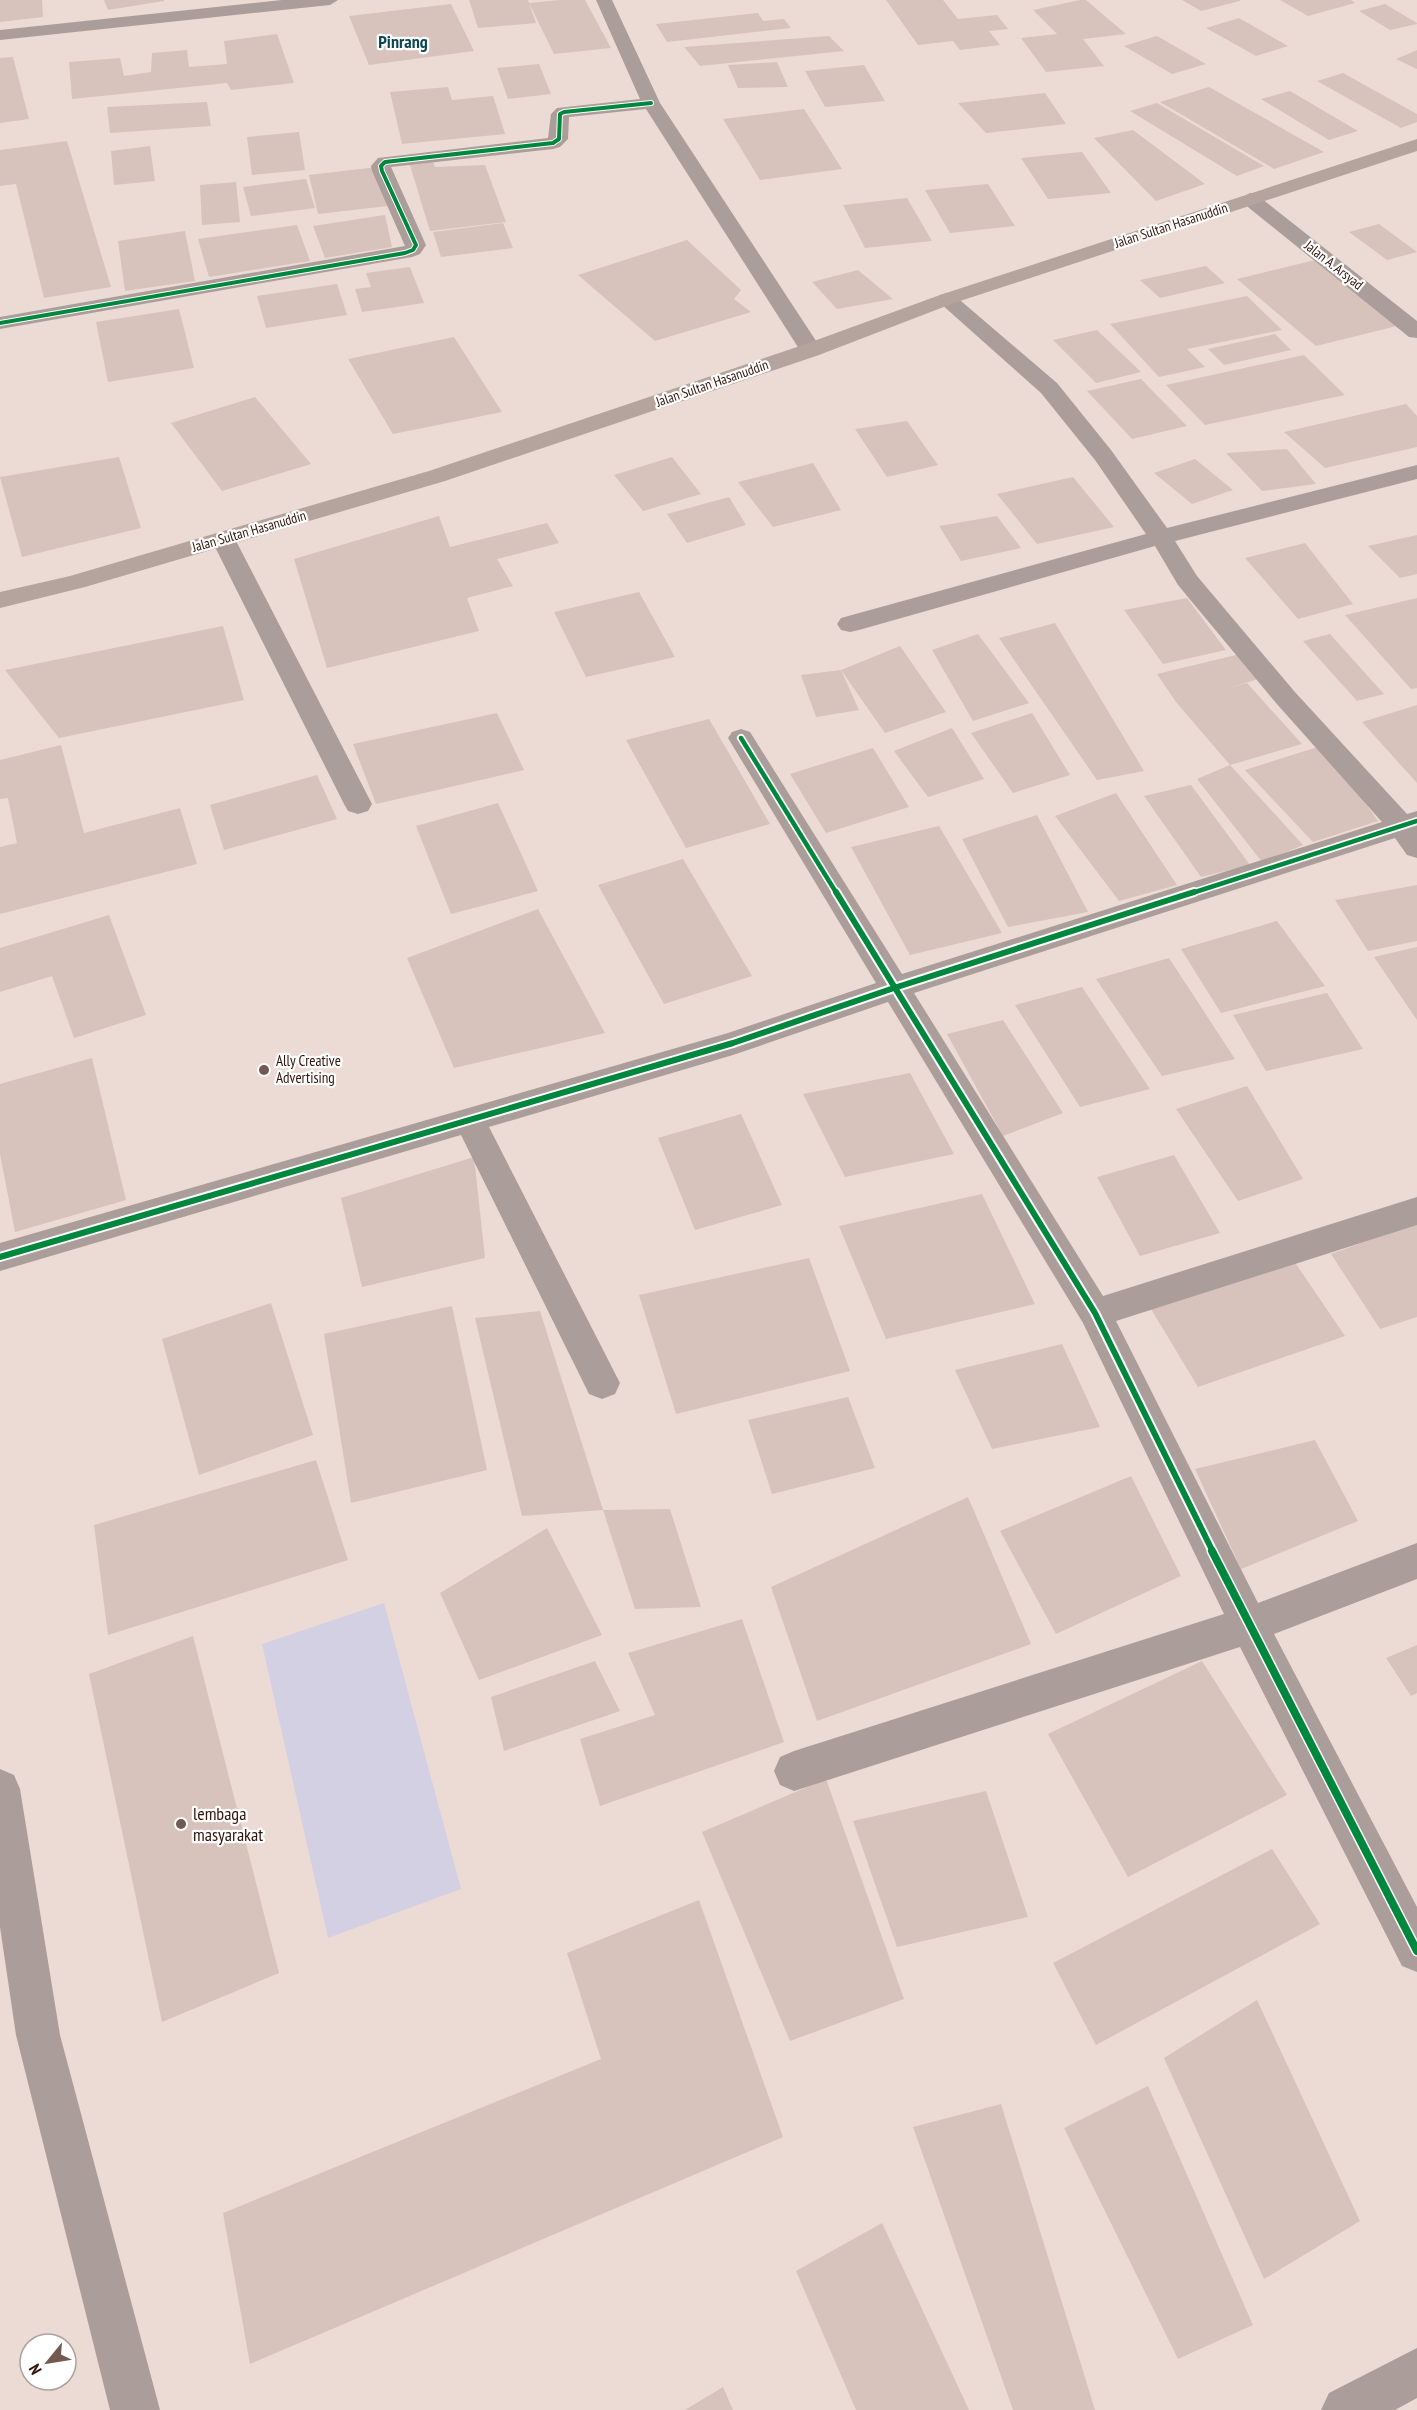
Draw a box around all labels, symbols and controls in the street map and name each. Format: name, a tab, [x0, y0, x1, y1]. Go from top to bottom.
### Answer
district label: Pinrang	[378, 30, 428, 53]
street label: Jalan Sultan Hasanuddin	[1111, 198, 1230, 252]
street label: Jalan A. Arsyad	[1300, 236, 1367, 294]
street label: Jalan Sultan Hasanuddin	[652, 355, 771, 411]
street label: Jalan Sultan Hasanuddin	[189, 506, 308, 556]
place label: Ally Creative Advertising	[276, 1051, 341, 1087]
marker: Ally Creative Advertising	[257, 1063, 271, 1077]
place label: lembaga masyarakat	[193, 1802, 263, 1846]
marker: lembaga masyarakat	[174, 1817, 188, 1831]
north arrow	[18, 2332, 78, 2392]
text: N	[24, 2361, 46, 2378]

